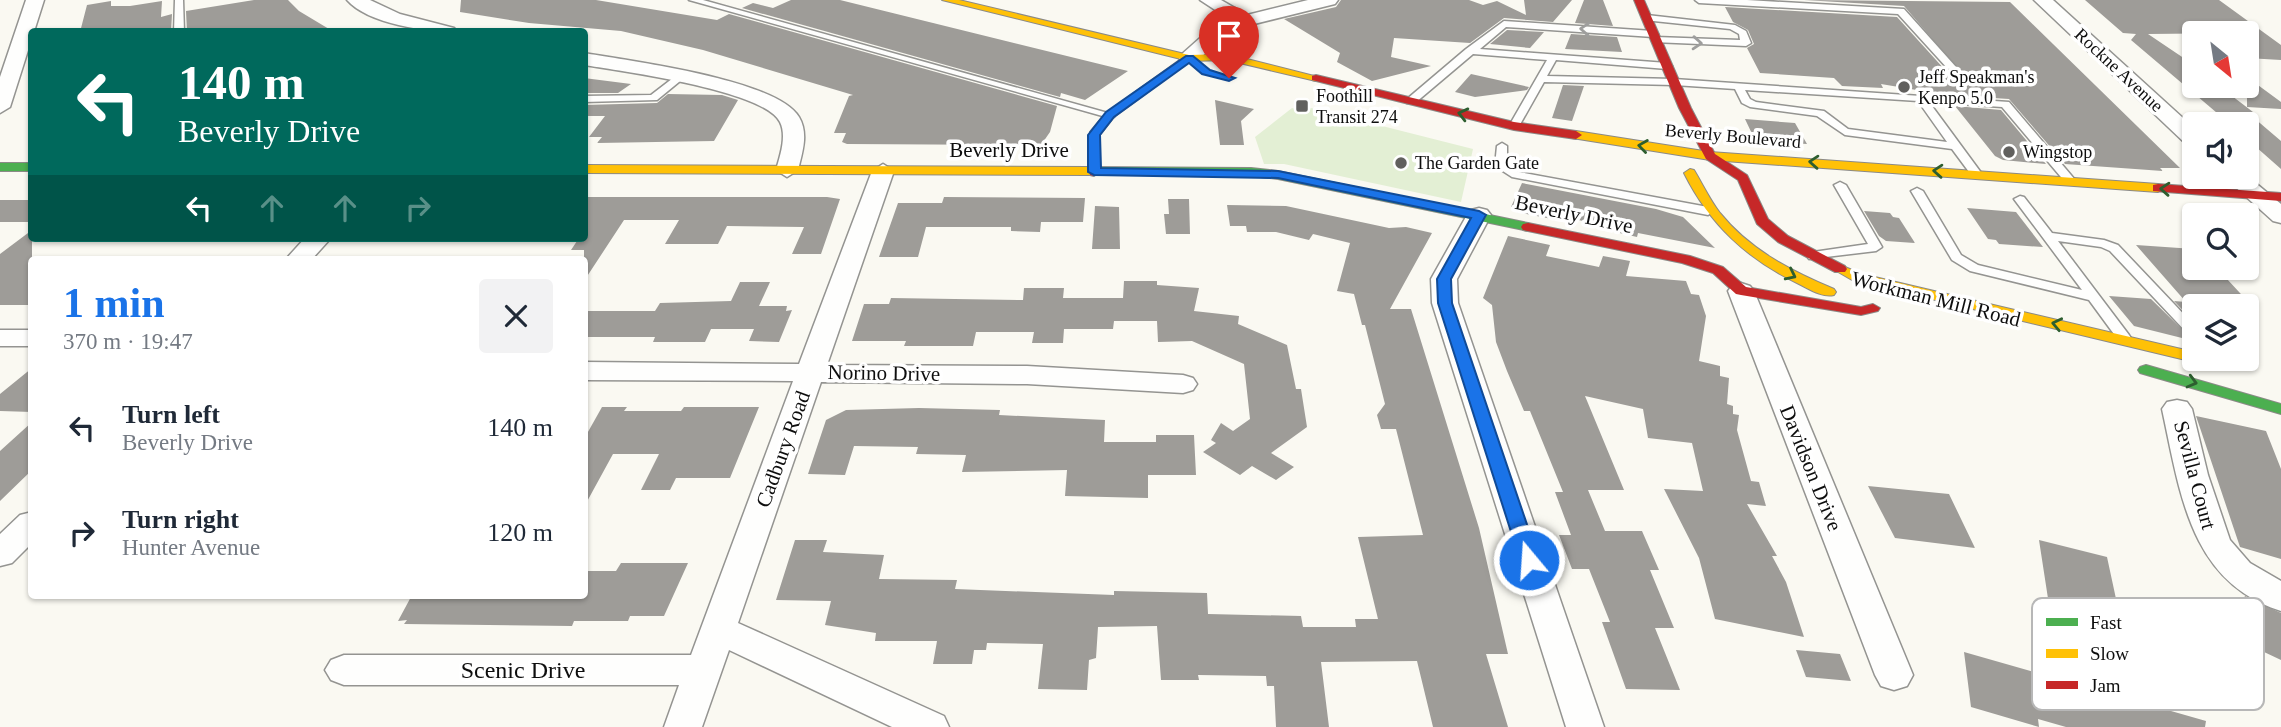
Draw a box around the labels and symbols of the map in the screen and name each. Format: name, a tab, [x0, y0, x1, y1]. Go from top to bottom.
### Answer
pin	[1199, 6, 1259, 78]
north arrow	[2182, 21, 2259, 98]
one-way arrow	[1580, 22, 1591, 37]
street label: Rockne Avenue	[2071, 24, 2167, 116]
one-way arrow	[1691, 35, 1702, 50]
place label: Jeff Speakman's Kenpo 5.0	[1918, 67, 2034, 108]
marker: Jeff Speakman's Kenpo 5.0	[1896, 79, 1912, 95]
place label: Foothill Transit 274	[1316, 86, 1398, 127]
marker: Foothill Transit 274	[1294, 98, 1310, 114]
one-way arrow	[1457, 108, 1469, 122]
street label: Beverly Boulevard	[1664, 120, 1802, 152]
street label: Beverly Drive	[949, 138, 1069, 162]
one-way arrow	[1637, 139, 1649, 154]
place label: Wingstop	[2023, 142, 2092, 162]
marker: Wingstop	[2001, 144, 2017, 160]
place label: The Garden Gate	[1415, 153, 1539, 173]
marker: The Garden Gate	[1393, 155, 1409, 171]
one-way arrow	[1808, 155, 1819, 170]
one-way arrow	[1932, 164, 1943, 179]
one-way arrow	[2159, 182, 2170, 197]
street label: Beverly Drive	[1513, 190, 1635, 238]
street label: Workman Mill Road	[1849, 266, 2023, 332]
one-way arrow	[1784, 267, 1796, 281]
one-way arrow	[2051, 317, 2063, 332]
street label: Norino Drive	[828, 360, 940, 386]
one-way arrow	[2186, 374, 2198, 388]
street label: Cadbury Road	[751, 387, 815, 510]
street label: Davidson Drive	[1775, 402, 1847, 534]
street label: Sevilla Court	[2169, 418, 2221, 532]
position arrow	[1492, 523, 1566, 597]
legend	[2032, 598, 2264, 710]
text: Fast	[2090, 612, 2122, 633]
text: Slow	[2090, 643, 2129, 664]
street label: Scenic Drive	[461, 657, 585, 683]
text: Jam	[2090, 675, 2121, 696]

